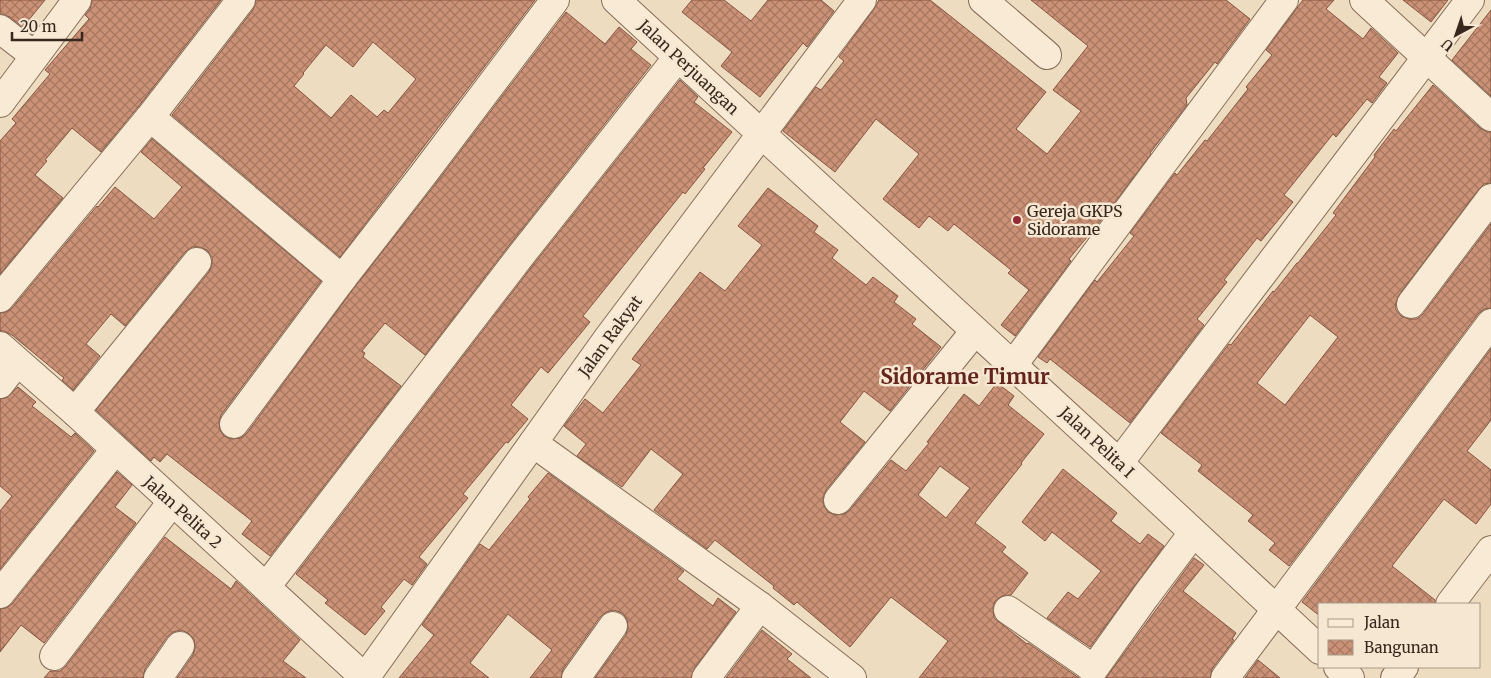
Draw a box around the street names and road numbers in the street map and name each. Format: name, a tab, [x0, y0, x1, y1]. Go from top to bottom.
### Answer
street label: Jalan Perjuangan	[634, 15, 744, 119]
street label: Jalan Rakyat	[573, 291, 647, 381]
street label: Jalan Pelita I	[1055, 402, 1139, 482]
street label: Jalan Pelita 2	[139, 471, 226, 552]

